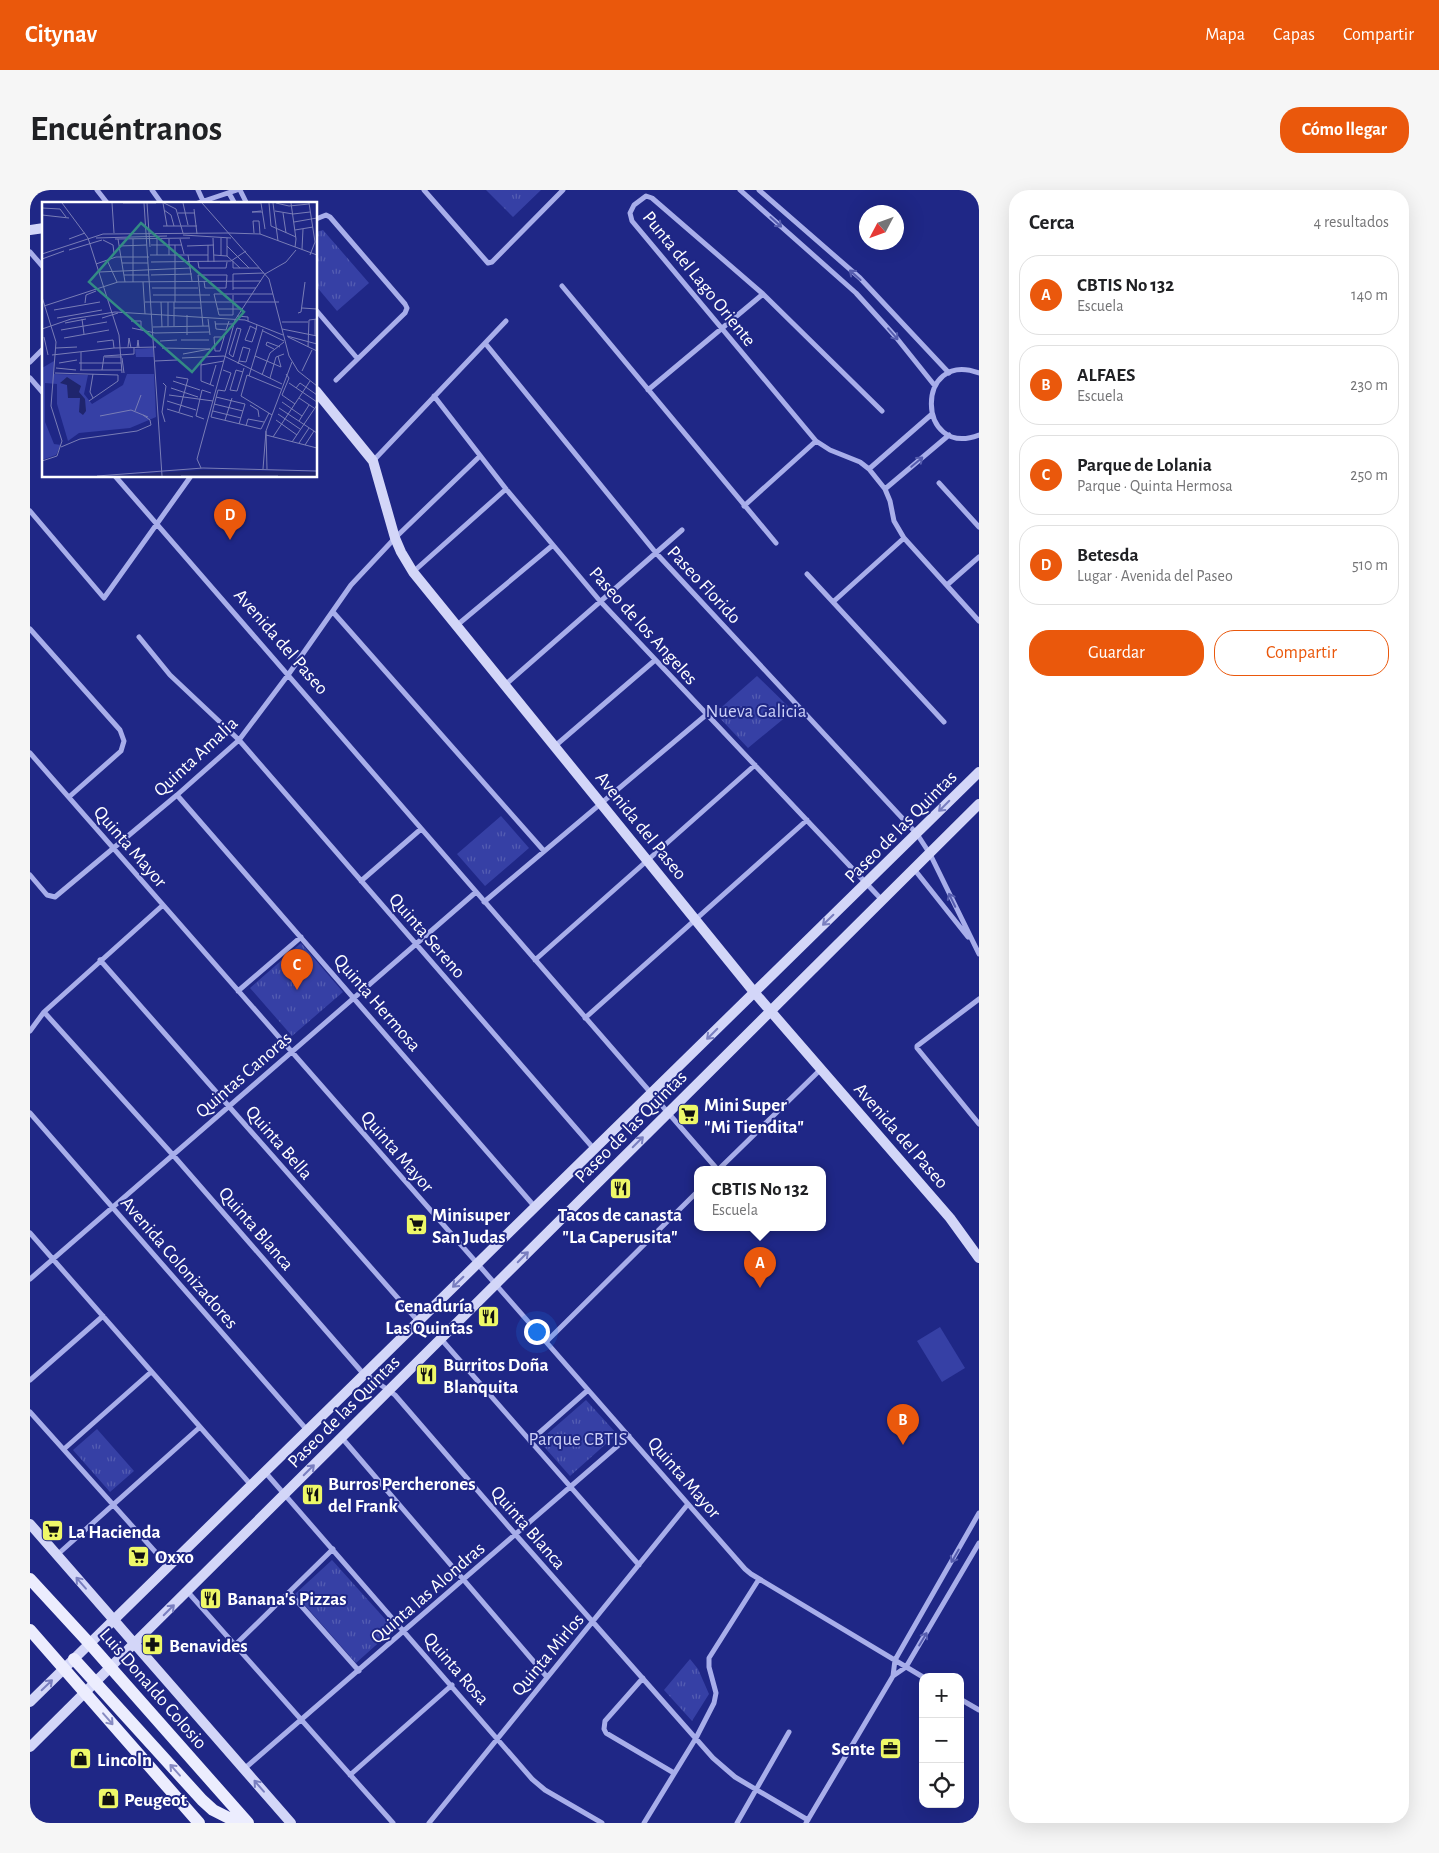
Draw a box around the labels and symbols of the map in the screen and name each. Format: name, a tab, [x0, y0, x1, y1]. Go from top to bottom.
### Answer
inset map	[42, 202, 318, 478]
north arrow	[859, 205, 904, 250]
street label: Punta del Lago Oriente	[639, 208, 759, 350]
one-way arrow	[769, 217, 782, 228]
one-way arrow	[849, 269, 862, 280]
one-way arrow	[888, 328, 899, 341]
one-way arrow	[910, 456, 923, 467]
pin: D	[214, 499, 246, 540]
street label: Paseo Florido	[663, 543, 744, 627]
street label: Paseo de los Angeles	[585, 563, 701, 689]
street label: Avenida del Paseo	[230, 586, 332, 698]
park label: Nueva Galicia	[706, 702, 807, 721]
street label: Quinta Amalia	[150, 713, 242, 801]
street label: Paseo de las Quintas	[841, 767, 961, 887]
street label: Avenida del Paseo	[592, 768, 690, 884]
one-way arrow	[939, 800, 951, 812]
street label: Quinta Mayor	[90, 803, 170, 891]
street label: Quinta Sereno	[385, 890, 469, 982]
one-way arrow	[947, 893, 956, 908]
one-way arrow	[822, 914, 835, 926]
pin: C	[281, 949, 313, 990]
street label: Quinta Hermosa	[330, 951, 424, 1055]
one-way arrow	[706, 1027, 718, 1040]
street label: Quintas Canoras	[192, 1028, 296, 1122]
street label: Paseo de las Quintas	[571, 1067, 691, 1187]
street label: Avenida del Paseo	[850, 1080, 952, 1192]
place label: Mini Super "Mi Tiendita"	[704, 1096, 804, 1137]
street label: Quinta Bella	[242, 1102, 316, 1184]
supermarket icon: Mini Super "Mi Tiendita"	[676, 1103, 700, 1127]
street label: Quinta Mayor	[357, 1108, 437, 1196]
one-way arrow	[632, 1136, 645, 1148]
restaurant icon: Tacos de canasta "La Caperusita"	[608, 1176, 632, 1200]
street label: Quinta Blanca	[215, 1184, 297, 1274]
street label: Avenida Colonizadores	[117, 1193, 241, 1333]
place label: Minisuper San Judas	[432, 1206, 510, 1247]
place label: Tacos de canasta "La Caperusita"	[558, 1206, 682, 1247]
supermarket icon: Minisuper San Judas	[404, 1213, 428, 1237]
pin: A	[744, 1247, 776, 1288]
one-way arrow	[517, 1251, 529, 1263]
one-way arrow	[452, 1276, 465, 1288]
place label: Cenaduría Las Quintas	[385, 1297, 473, 1338]
restaurant icon: Cenaduría Las Quintas	[477, 1304, 501, 1328]
your location	[524, 1319, 550, 1345]
street label: Paseo de las Quintas	[284, 1352, 404, 1472]
place label: Burritos Doña Blanquita	[443, 1356, 549, 1397]
restaurant icon: Burritos Doña Blanquita	[415, 1363, 439, 1387]
pin: B	[887, 1404, 919, 1445]
park label: Parque CBTIS	[529, 1430, 627, 1449]
street label: Quinta Mayor	[644, 1434, 724, 1522]
one-way arrow	[303, 1464, 315, 1476]
place label: Burros Percherones del Frank	[328, 1475, 476, 1516]
restaurant icon: Burros Percherones del Frank	[300, 1482, 324, 1506]
street label: Quinta Blanca	[487, 1483, 569, 1573]
supermarket icon: La Hacienda	[40, 1519, 64, 1543]
place label: La Hacienda	[68, 1523, 161, 1542]
street label: Quinta las Alondras	[367, 1539, 489, 1648]
supermarket icon: Oxxo	[127, 1544, 151, 1568]
place label: Oxxo	[155, 1548, 194, 1567]
one-way arrow	[949, 1548, 959, 1562]
one-way arrow	[76, 1577, 87, 1590]
restaurant icon: Banana's Pizzas	[199, 1586, 223, 1610]
place label: Banana's Pizzas	[227, 1590, 347, 1609]
one-way arrow	[163, 1603, 175, 1616]
street label: Quinta Mirlos	[508, 1610, 588, 1700]
street label: Luis Donaldo Colosio	[95, 1625, 210, 1753]
street label: Quinta Rosa	[419, 1629, 492, 1709]
one-way arrow	[918, 1632, 928, 1646]
pharmacy icon: Benavides	[141, 1633, 165, 1657]
place label: Benavides	[169, 1637, 248, 1656]
one-way arrow	[41, 1679, 53, 1691]
one-way arrow	[102, 1713, 114, 1726]
office icon: Sente	[879, 1736, 903, 1760]
place label: Sente	[832, 1740, 875, 1759]
shop icon: Lincoln	[69, 1747, 93, 1771]
place label: Lincoln	[97, 1751, 152, 1770]
one-way arrow	[169, 1764, 181, 1777]
one-way arrow	[253, 1780, 265, 1793]
shop icon: Peugeot	[96, 1787, 120, 1811]
place label: Peugeot	[124, 1791, 188, 1810]

